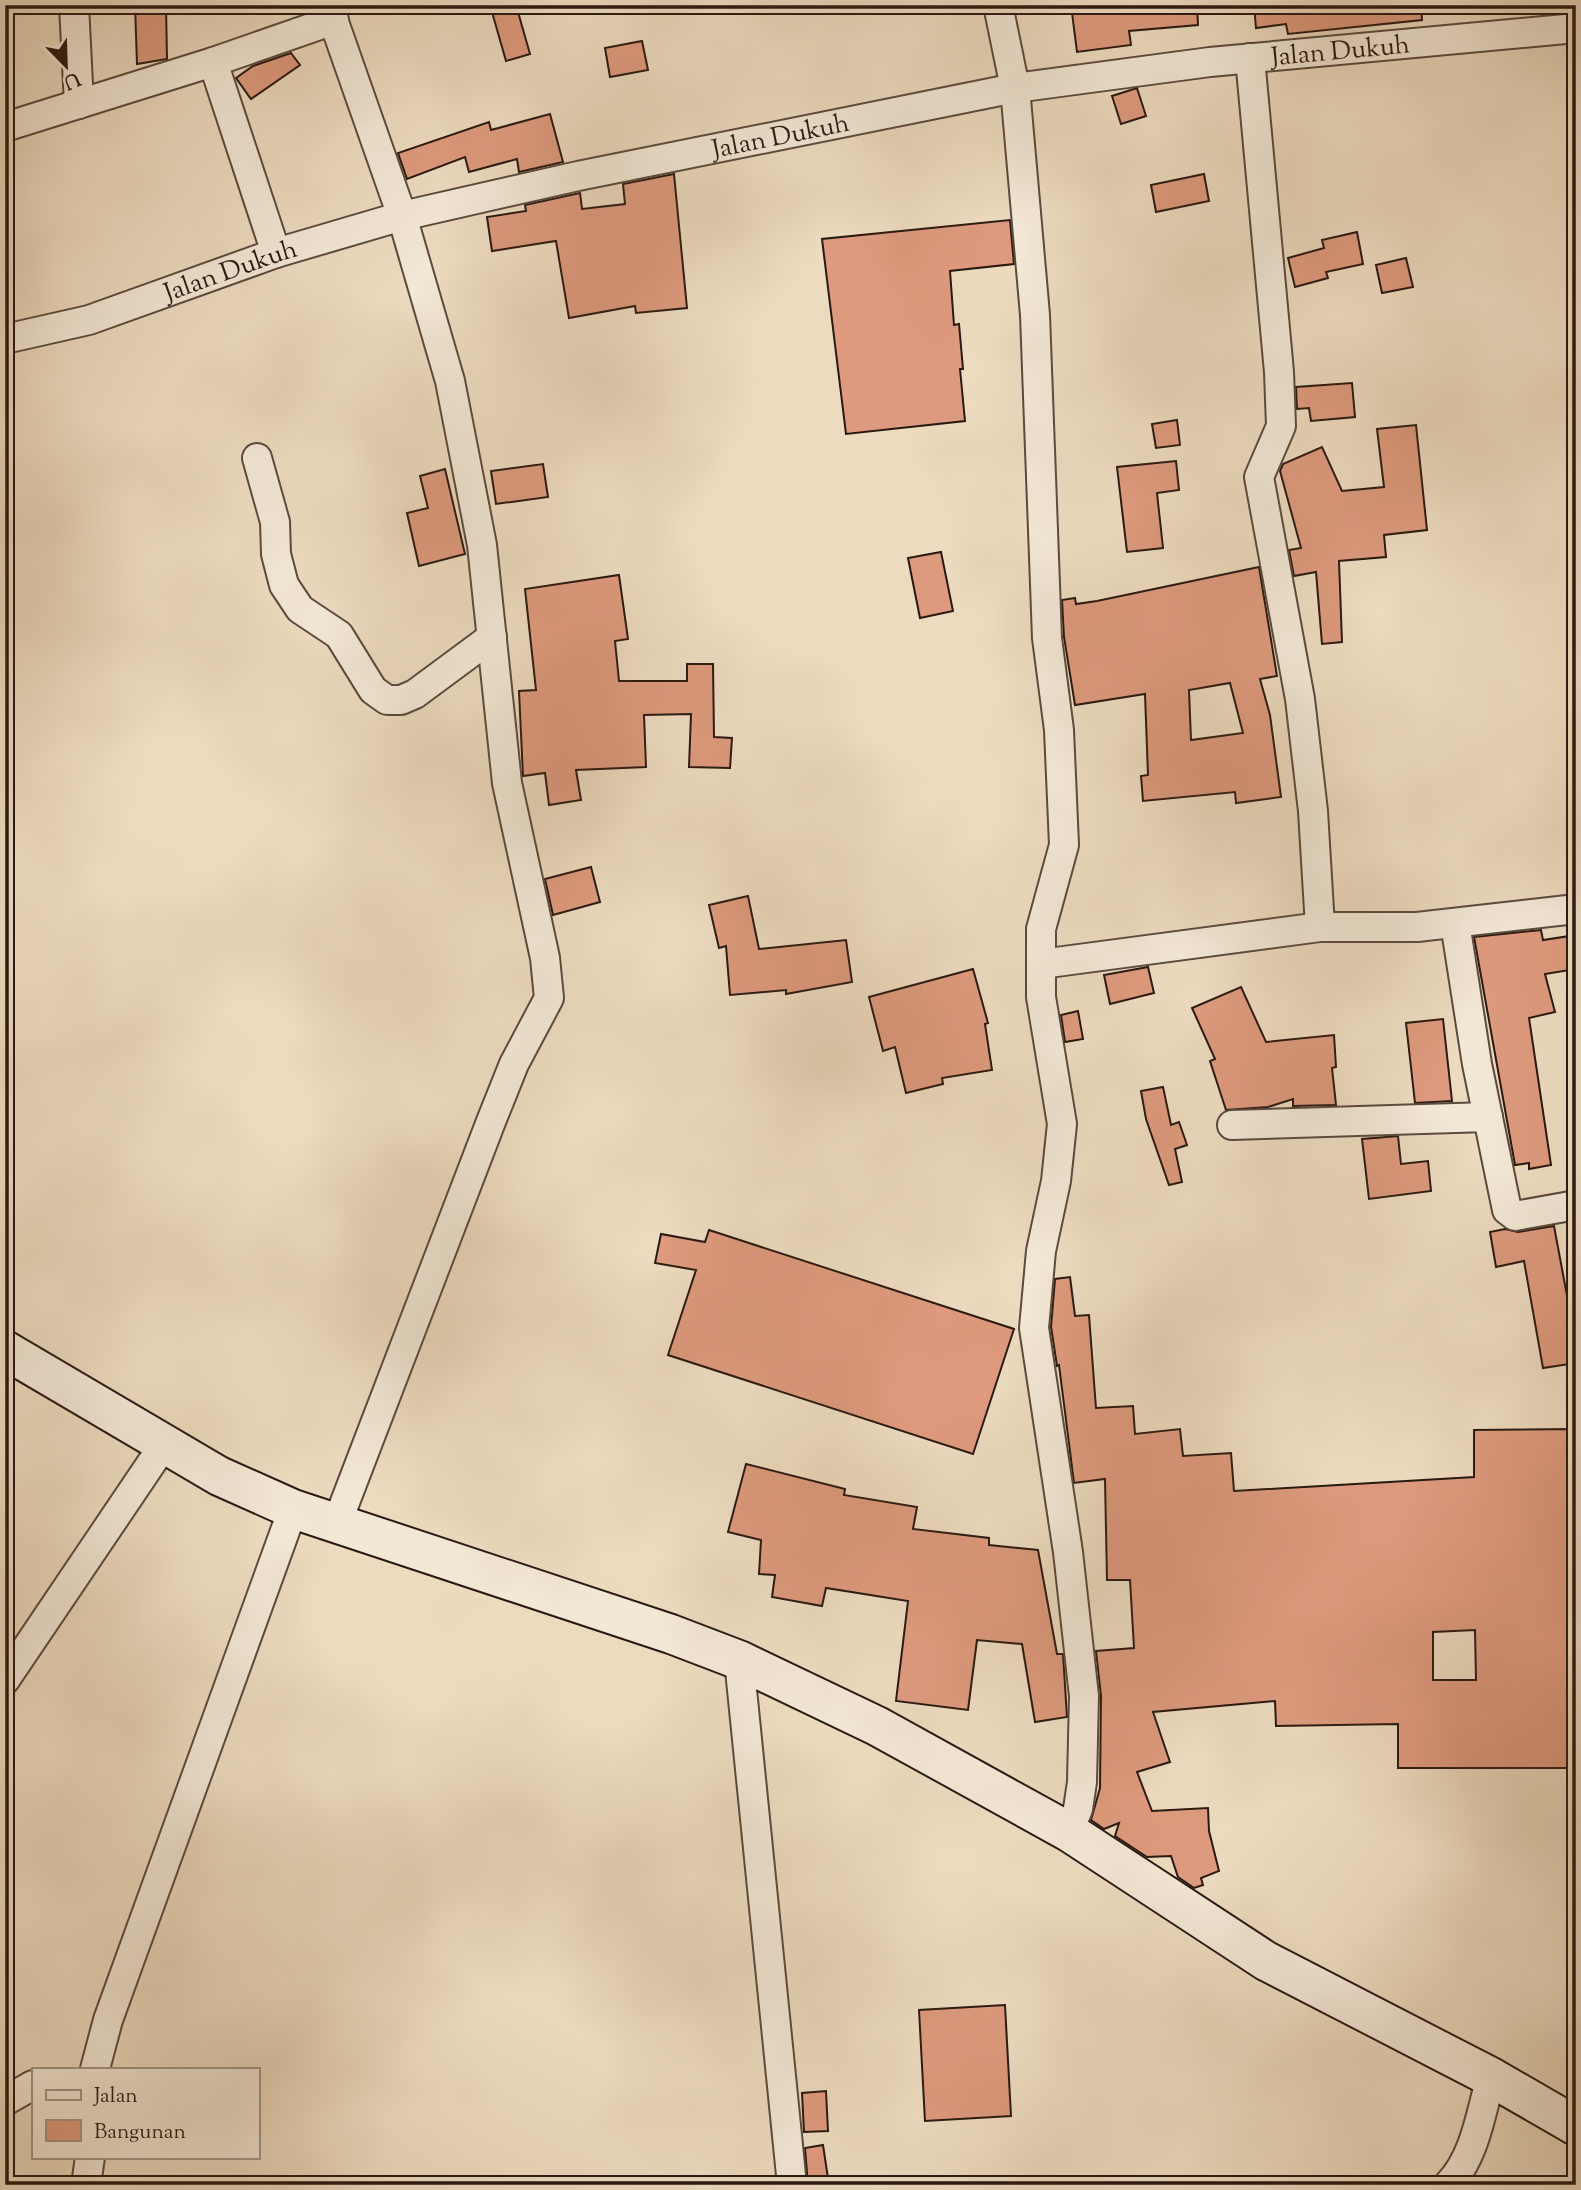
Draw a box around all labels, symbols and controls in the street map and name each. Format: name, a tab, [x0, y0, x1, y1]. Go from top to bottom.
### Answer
street label: Jalan Dukuh	[1268, 28, 1412, 77]
north arrow	[32, 32, 102, 102]
text: U	[59, 64, 84, 95]
street label: Jalan Dukuh	[707, 106, 853, 170]
street label: Jalan Dukuh	[157, 232, 302, 313]
legend	[32, 2068, 259, 2158]
text: Jalan	[93, 2082, 138, 2112]
text: Bangunan	[94, 2118, 186, 2148]

